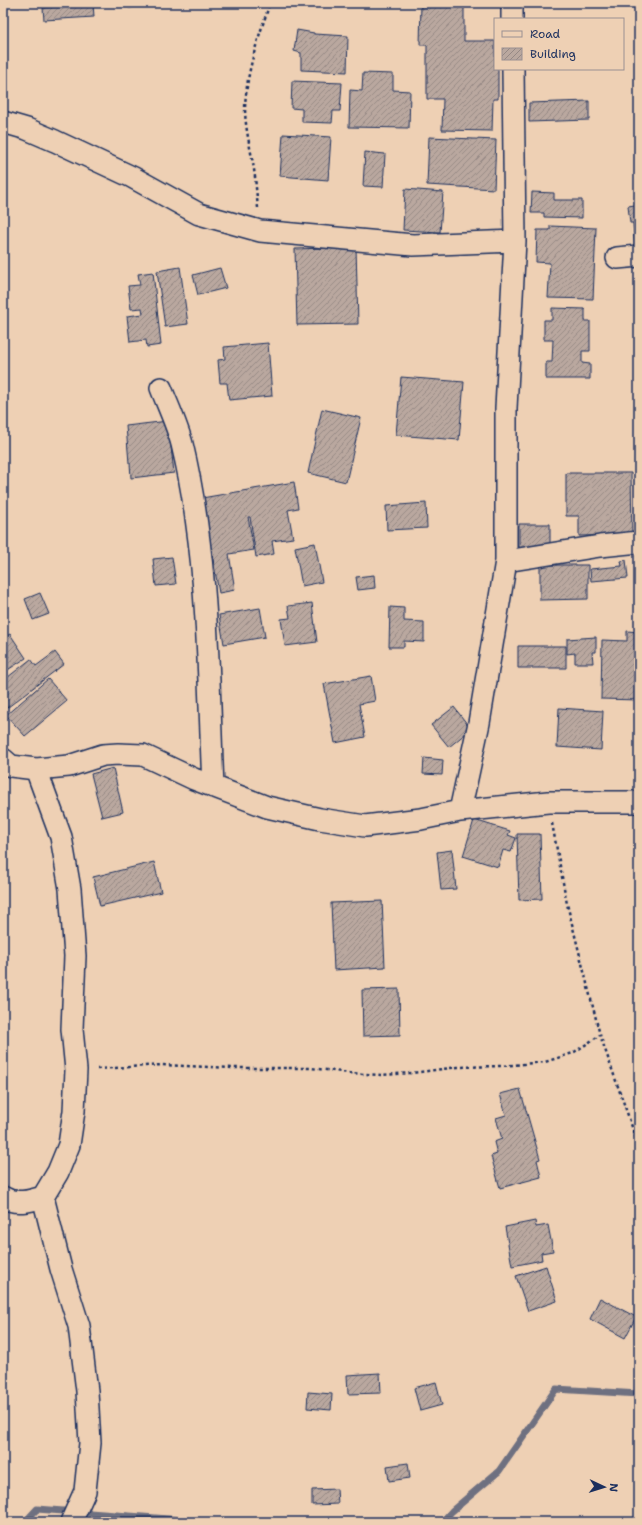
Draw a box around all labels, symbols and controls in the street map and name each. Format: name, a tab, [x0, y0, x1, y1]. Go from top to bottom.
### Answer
legend	[494, 18, 624, 70]
text: Road	[530, 26, 561, 42]
text: Building	[530, 46, 576, 62]
north arrow	[584, 1467, 624, 1507]
text: N	[606, 1483, 621, 1493]

